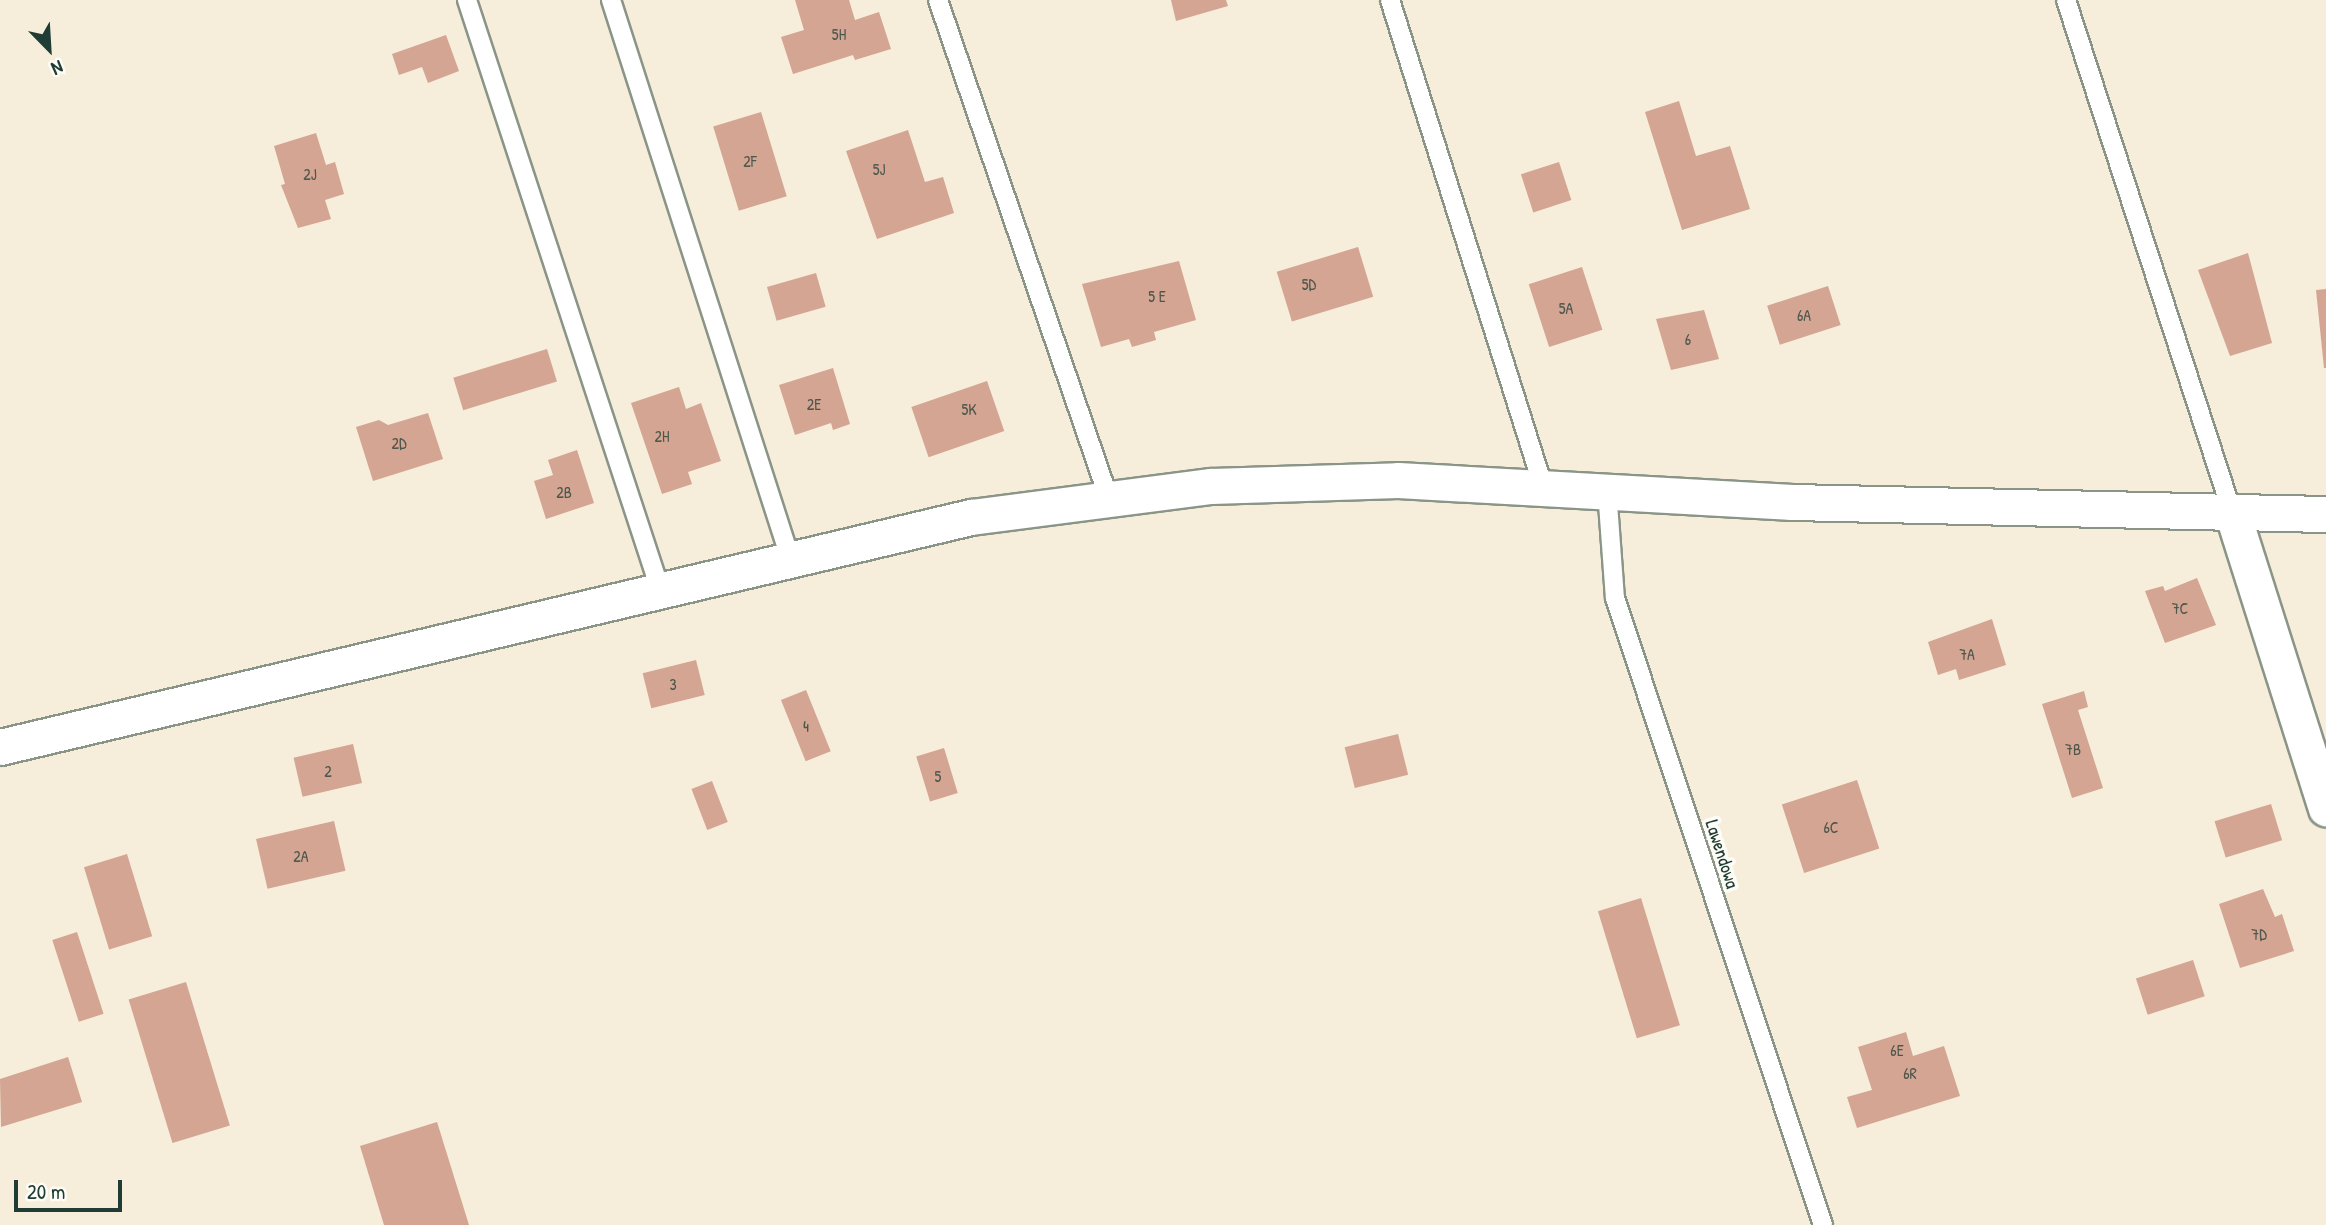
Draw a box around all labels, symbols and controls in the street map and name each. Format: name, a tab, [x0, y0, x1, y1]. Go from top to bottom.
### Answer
north arrow	[14, 14, 84, 84]
house number: 5H	[832, 24, 846, 44]
text: N	[48, 54, 67, 82]
house number: 2F	[743, 151, 757, 171]
house number: 5J	[873, 159, 885, 179]
house number: 2J	[303, 164, 317, 184]
house number: 5D	[1302, 274, 1316, 294]
house number: 5 E	[1148, 286, 1166, 306]
house number: 5A	[1559, 298, 1573, 318]
house number: 6A	[1797, 305, 1811, 325]
house number: 6	[1685, 329, 1691, 349]
house number: 2E	[807, 394, 821, 414]
house number: 5K	[961, 399, 977, 419]
house number: 2H	[655, 426, 669, 446]
house number: 2D	[391, 433, 407, 453]
house number: 2B	[556, 482, 572, 502]
house number: 7C	[2172, 598, 2188, 618]
house number: 7A	[1959, 644, 1975, 664]
house number: 3	[669, 674, 677, 694]
house number: 4	[803, 716, 809, 736]
house number: 7B	[2065, 739, 2081, 759]
house number: 2	[324, 761, 332, 781]
house number: 5	[935, 766, 941, 786]
street label: Lawendowa	[1700, 817, 1744, 891]
house number: 6C	[1823, 817, 1839, 837]
house number: 2A	[293, 846, 309, 866]
house number: 7D	[2251, 924, 2267, 944]
house number: 6E	[1890, 1040, 1904, 1060]
house number: 6R	[1903, 1063, 1917, 1083]
scale bar	[18, 1166, 126, 1210]
text: 20 m	[27, 1177, 65, 1206]

